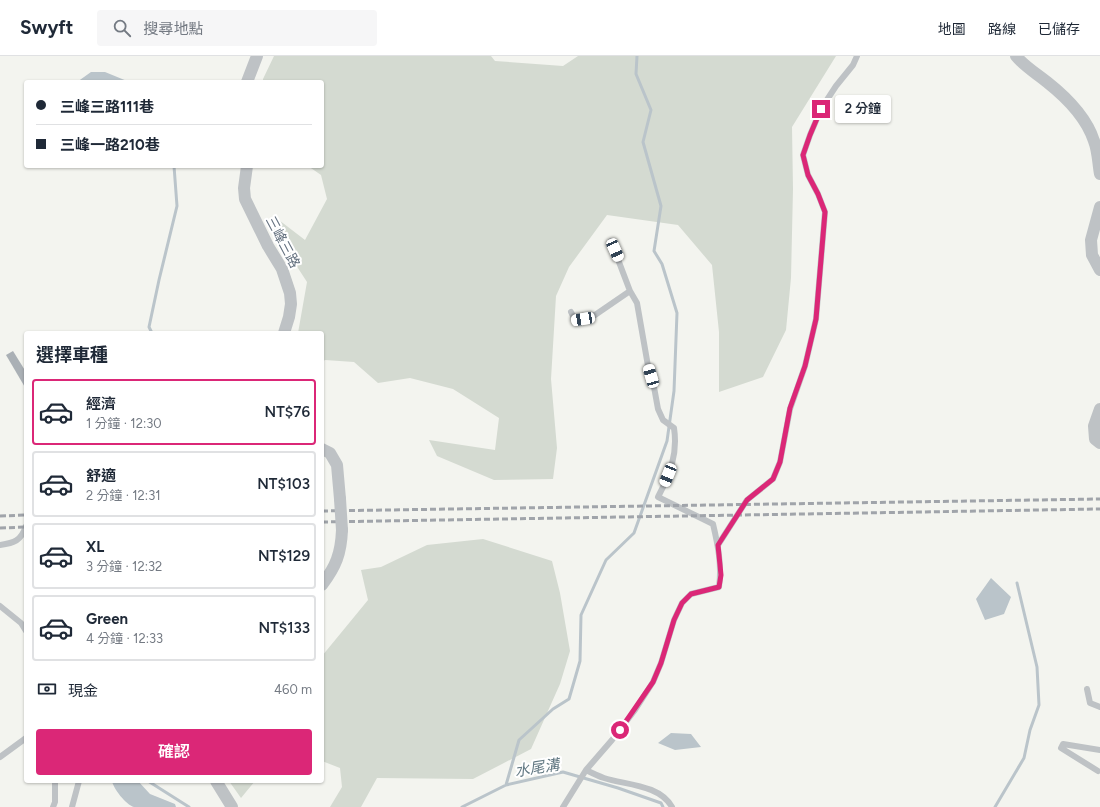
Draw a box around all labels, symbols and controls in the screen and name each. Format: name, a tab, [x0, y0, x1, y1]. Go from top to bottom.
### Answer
search box	[97, 10, 377, 46]
text: Swyft	[20, 16, 73, 39]
icon: search	[111, 17, 133, 39]
text: 搜尋地點	[143, 20, 203, 38]
text: 地圖	[938, 21, 966, 38]
text: 路線	[988, 21, 1016, 38]
text: 已儲存	[1038, 21, 1080, 38]
callout: 2 分鐘	[835, 95, 891, 123]
text: 三峰三路111巷	[60, 98, 154, 116]
route end	[812, 100, 830, 118]
text: 2 分鐘	[845, 101, 881, 116]
text: 三峰一路210巷	[60, 136, 160, 154]
street label: 三峰三路	[262, 214, 303, 271]
car	[605, 237, 625, 263]
car	[570, 311, 596, 327]
text: 選擇車種	[36, 344, 108, 366]
car	[642, 363, 660, 389]
icon: car	[38, 394, 74, 430]
text: 經濟	[86, 395, 116, 413]
text: NT$76	[265, 403, 310, 421]
text: 1 分鐘 · 12:30	[86, 416, 162, 431]
car	[658, 462, 678, 488]
icon: car	[38, 466, 74, 502]
text: 舒適	[86, 467, 116, 485]
text: NT$103	[257, 475, 310, 493]
text: 2 分鐘 · 12:31	[86, 488, 161, 503]
icon: car	[38, 538, 74, 574]
text: XL	[86, 538, 104, 556]
text: NT$129	[258, 547, 310, 565]
text: 3 分鐘 · 12:32	[86, 559, 162, 574]
icon: car	[38, 610, 74, 646]
text: Green	[86, 610, 128, 628]
text: NT$133	[259, 619, 310, 637]
text: 4 分鐘 · 12:33	[86, 631, 163, 646]
icon: cash	[36, 678, 58, 700]
text: 現金	[68, 682, 98, 700]
text: 460 m	[274, 682, 312, 697]
route start	[611, 721, 629, 739]
button: 確認	[36, 729, 312, 775]
water label: 水尾溝	[513, 755, 563, 780]

